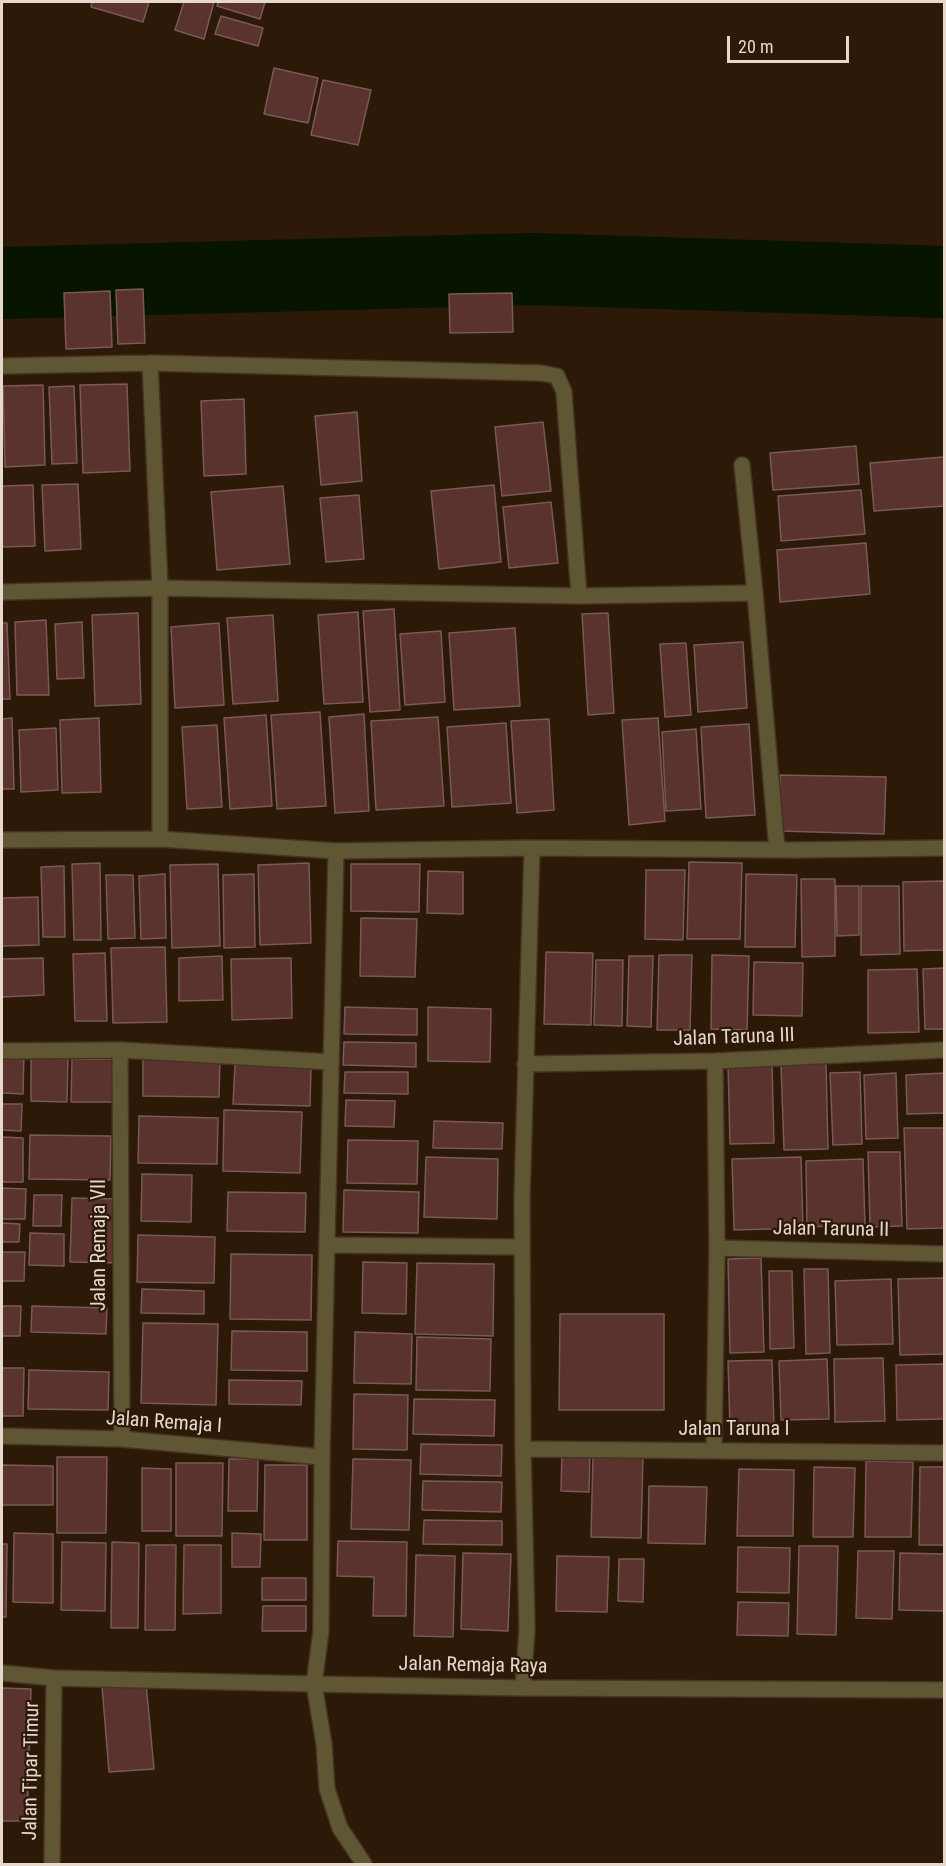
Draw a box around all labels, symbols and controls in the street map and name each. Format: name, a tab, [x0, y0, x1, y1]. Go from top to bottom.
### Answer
scale bar	[730, 24, 852, 62]
text: 20 m	[738, 36, 773, 57]
street label: Jalan Taruna III	[673, 1024, 795, 1052]
street label: Jalan Remaja VII	[88, 1179, 112, 1311]
street label: Jalan Taruna II	[773, 1217, 889, 1243]
street label: Jalan Remaja I	[105, 1407, 223, 1439]
street label: Jalan Taruna I	[678, 1418, 790, 1442]
street label: Jalan Remaja Raya	[398, 1653, 548, 1679]
street label: Jalan Tipar Timur	[19, 1701, 45, 1841]

